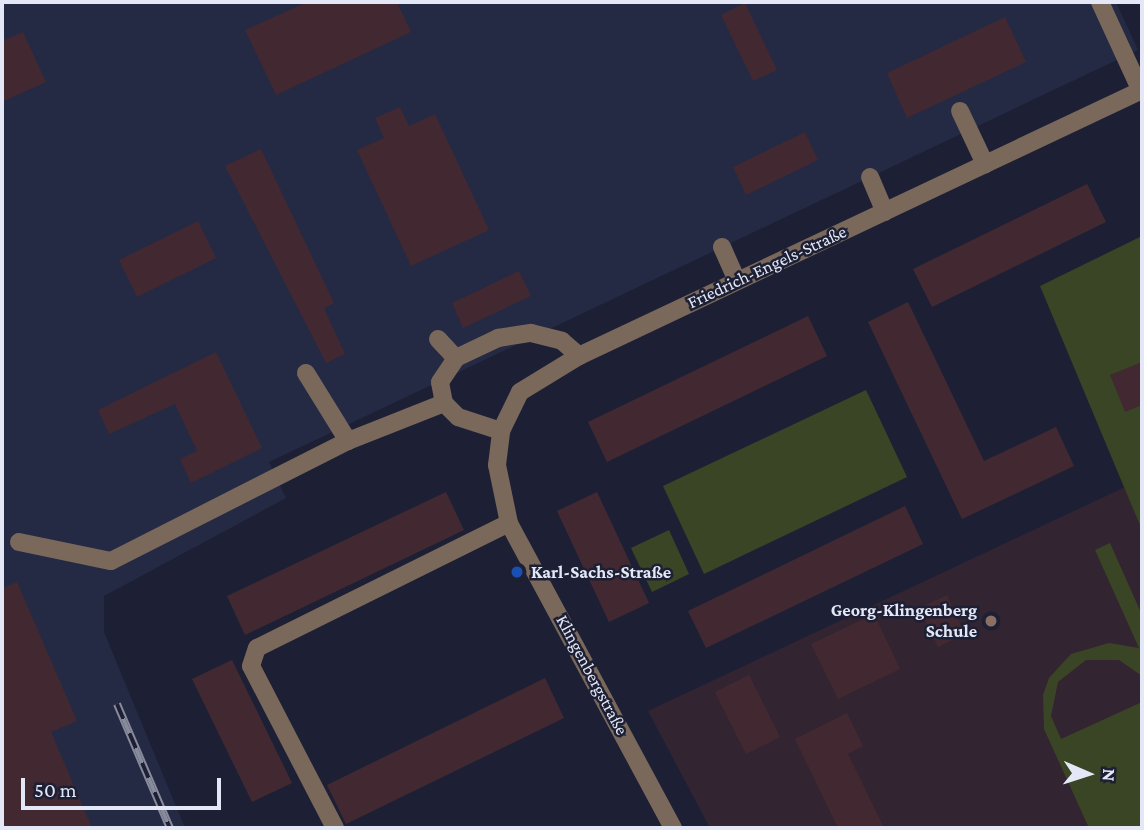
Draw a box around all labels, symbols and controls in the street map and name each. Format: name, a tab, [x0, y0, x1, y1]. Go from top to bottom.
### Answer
street label: Friedrich-Engels-Straße	[684, 221, 850, 313]
place label: Karl-Sachs-Straße	[531, 561, 671, 583]
marker: Karl-Sachs-Straße	[509, 564, 525, 580]
place label: Georg-Klingenberg Schule	[831, 600, 977, 642]
street label: Klingenbergstraße	[551, 611, 633, 739]
marker: Georg-Klingenberg Schule	[983, 613, 999, 629]
north arrow	[1053, 739, 1123, 809]
scale bar	[24, 764, 224, 808]
text: N	[1099, 768, 1120, 782]
text: 50 m	[34, 778, 77, 802]

